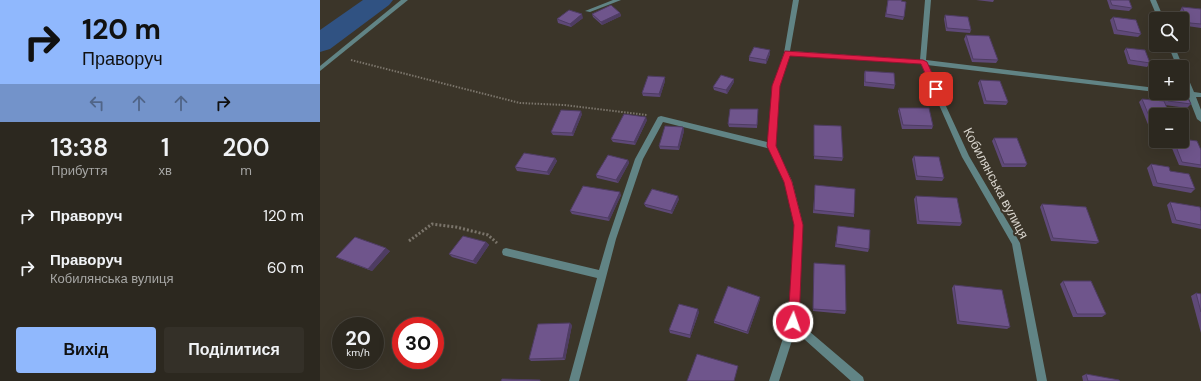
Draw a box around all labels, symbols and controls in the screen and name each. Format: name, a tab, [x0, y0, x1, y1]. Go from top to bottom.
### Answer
text: 120 m	[82, 11, 161, 48]
map controls	[1149, 12, 1189, 148]
button: search	[1149, 12, 1189, 52]
icon: right	[16, 16, 68, 68]
text: Праворуч	[82, 47, 163, 71]
button: +	[1149, 60, 1189, 100]
pin	[919, 72, 953, 106]
icon: arrive	[925, 78, 947, 100]
icon: left	[86, 92, 108, 114]
icon: ahead	[128, 92, 150, 114]
icon: ahead	[170, 92, 192, 114]
icon: right	[212, 92, 234, 114]
button: −	[1149, 108, 1189, 148]
street label: Кобилянська вулиця	[960, 125, 1032, 241]
text: 13:38	[50, 132, 108, 163]
text: 1	[161, 132, 169, 163]
text: 200	[222, 132, 270, 163]
text: Прибуття	[51, 162, 108, 179]
text: хв	[159, 162, 172, 179]
text: m	[240, 162, 252, 179]
icon: right	[16, 205, 38, 227]
text: Праворуч	[50, 206, 123, 226]
text: 120 m	[263, 206, 304, 226]
text: Праворуч	[50, 250, 123, 270]
icon: right	[16, 257, 38, 279]
text: 60 m	[267, 258, 304, 278]
text: Кобилянська вулиця	[50, 270, 173, 287]
position arrow	[772, 301, 814, 343]
speed limit sign: 30	[392, 317, 444, 369]
text: 20	[345, 325, 371, 351]
button: Вихід	[16, 327, 156, 373]
button: Поділитися	[164, 327, 304, 373]
text: km/h	[346, 346, 370, 359]

